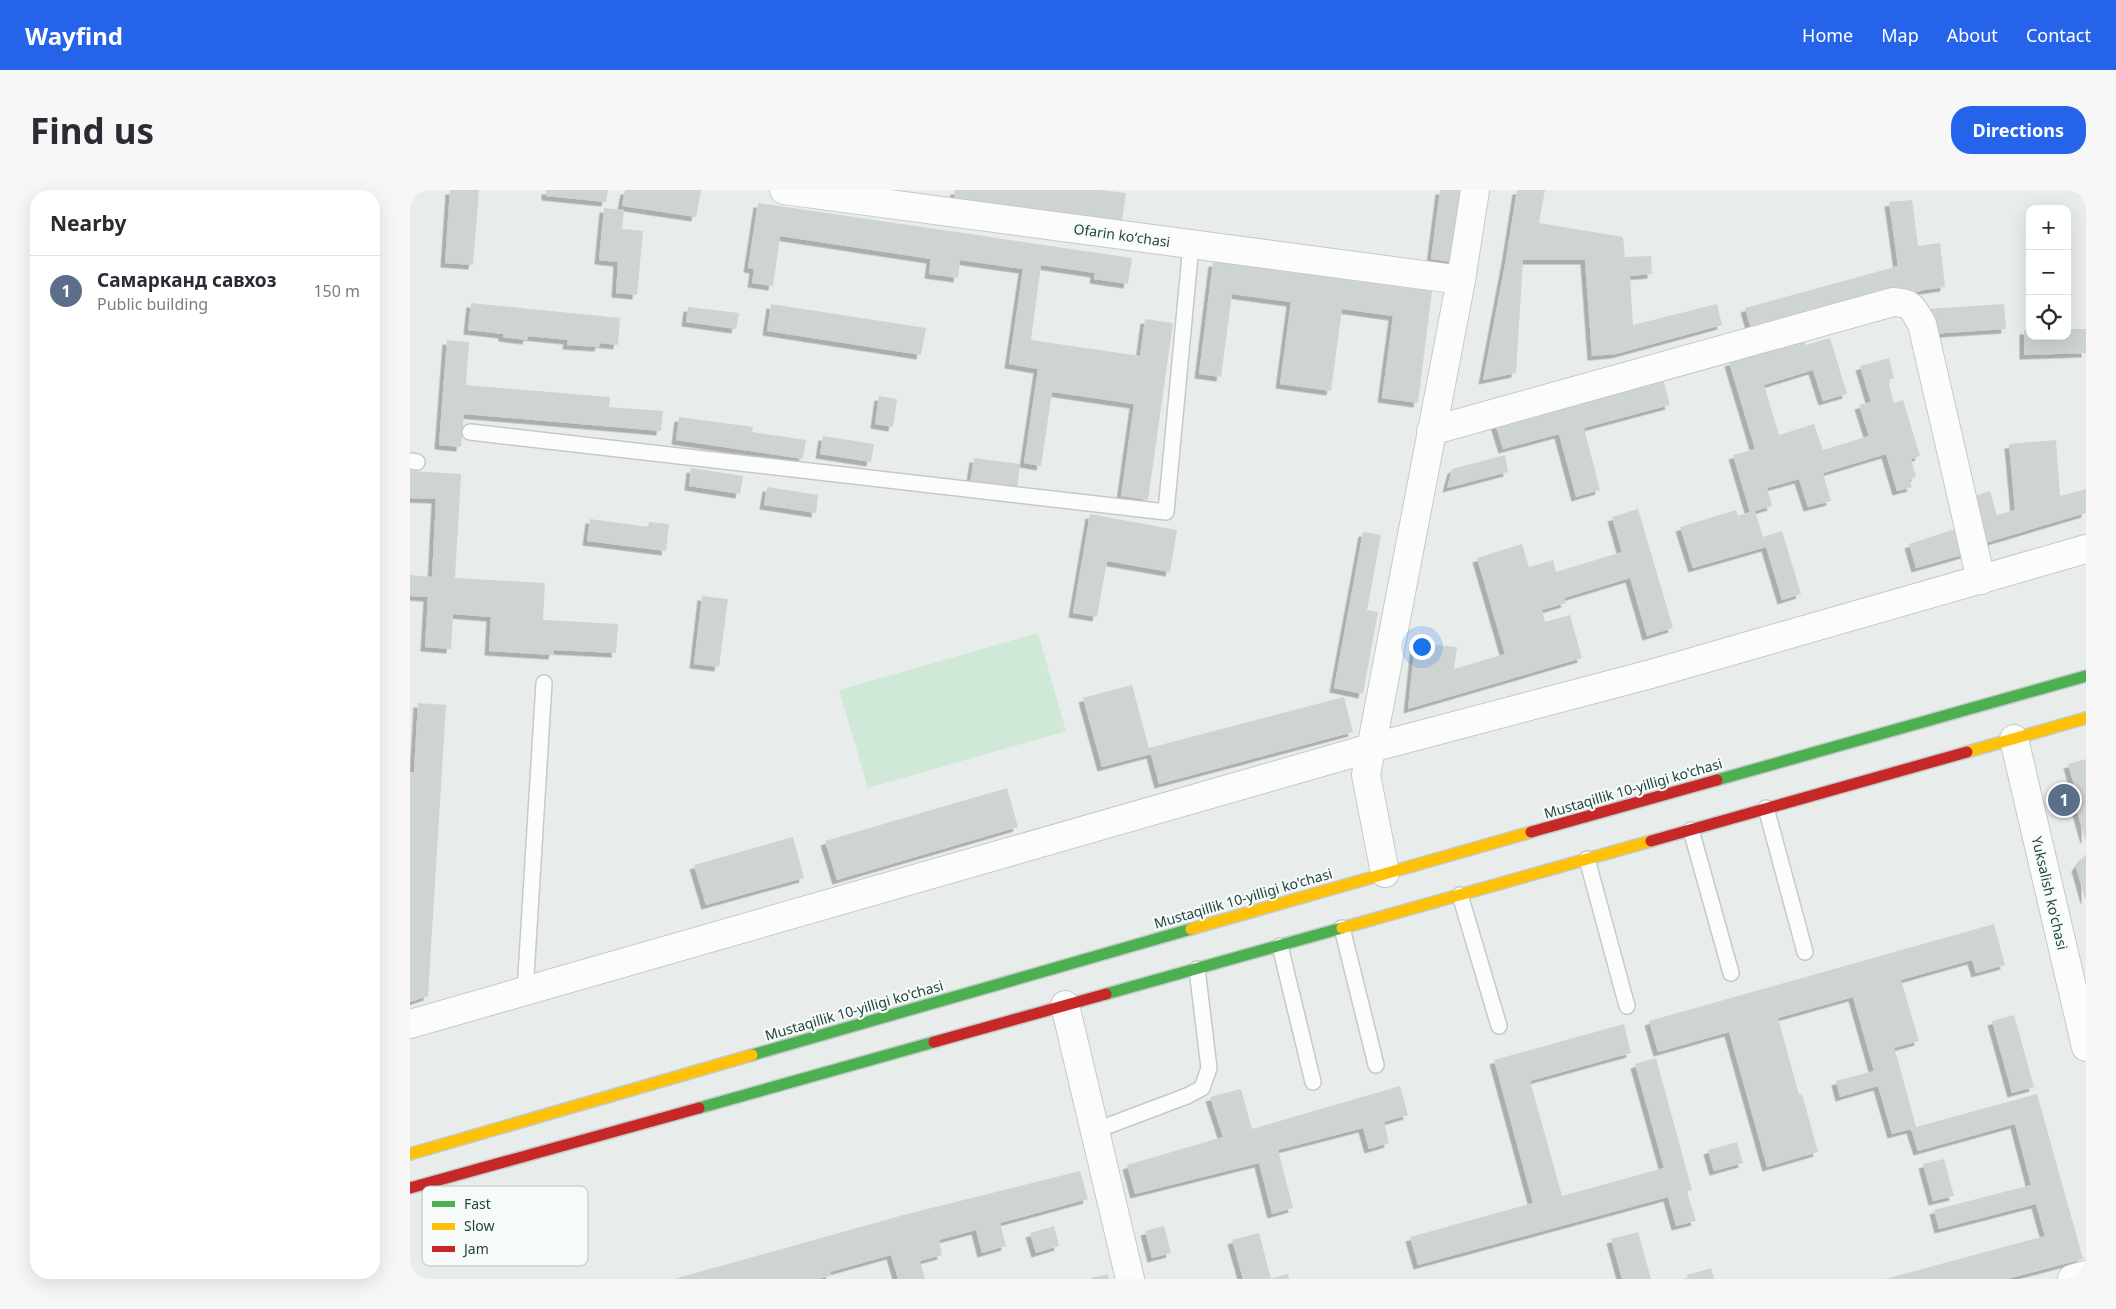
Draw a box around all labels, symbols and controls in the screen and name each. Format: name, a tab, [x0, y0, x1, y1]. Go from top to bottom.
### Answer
text: Wayfind	[25, 19, 123, 52]
text: Home	[1802, 23, 1853, 47]
text: Map	[1881, 23, 1919, 47]
text: About	[1947, 23, 1998, 47]
text: Contact	[2026, 23, 2091, 47]
button: Directions	[1951, 106, 2086, 154]
text: Find us	[30, 107, 154, 154]
map controls	[2026, 205, 2071, 340]
button: +	[2026, 205, 2071, 250]
text: Nearby	[50, 209, 126, 237]
street label: Ofarin koʻchasi	[1073, 219, 1171, 251]
button: −	[2026, 250, 2071, 295]
text: Самарканд савхоз	[97, 267, 276, 293]
text: 1	[61, 280, 71, 302]
text: 150 m	[313, 280, 360, 302]
text: Public building	[97, 293, 208, 315]
button: locate	[2026, 295, 2071, 340]
your location	[1409, 634, 1435, 660]
street label: Mustaqillik 10-yilligi ko'chasi	[1542, 753, 1724, 823]
pin: 1	[2048, 781, 2080, 819]
street label: Yuksalish ko'chasi	[2028, 834, 2072, 952]
street label: Mustaqillik 10-yilligi ko'chasi	[1152, 863, 1334, 933]
street label: Mustaqillik 10-yilligi ko'chasi	[763, 975, 945, 1045]
legend	[422, 1186, 588, 1266]
text: Fast	[464, 1194, 491, 1213]
text: Slow	[464, 1216, 495, 1235]
text: Jam	[462, 1239, 489, 1258]

